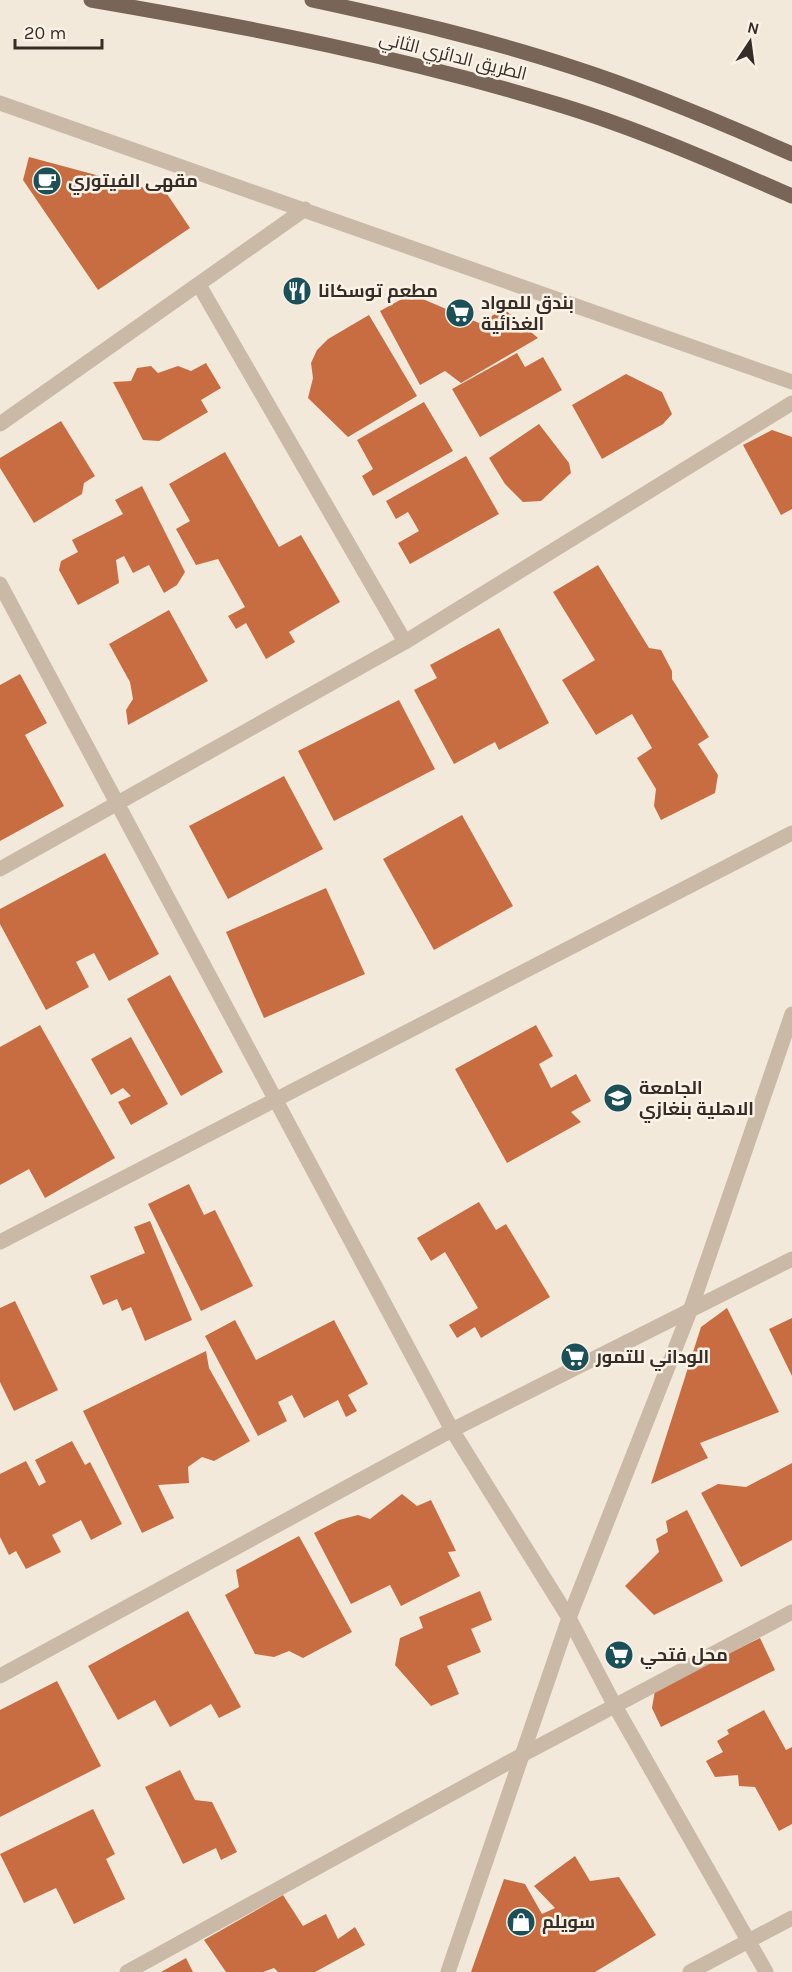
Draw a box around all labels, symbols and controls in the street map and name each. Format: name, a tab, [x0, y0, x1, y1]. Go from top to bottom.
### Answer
scale bar	[15, 12, 102, 50]
north arrow	[720, 12, 780, 72]
text: N	[746, 17, 761, 38]
text: 20 m	[24, 22, 66, 44]
street label: الطريق الدائري الثاني	[376, 27, 529, 88]
cafe icon: مقهى الفيتوري	[31, 165, 63, 197]
place label: مقهى الفيتوري	[68, 170, 198, 195]
restaurant icon: مطعم توسكانا	[281, 275, 313, 307]
place label: مطعم توسكانا	[318, 280, 438, 303]
place label: بندق للمواد الغذائية	[481, 292, 574, 335]
supermarket icon: بندق للمواد الغذائية	[444, 297, 476, 329]
place label: الجامعة الاهلية بنغازي	[639, 1077, 754, 1123]
school or university icon: الجامعة الاهلية بنغازي	[602, 1082, 634, 1114]
supermarket icon: الوداني للتمور	[559, 1341, 591, 1373]
place label: الوداني للتمور	[595, 1346, 709, 1372]
supermarket icon: محل فتحي	[603, 1639, 635, 1671]
place label: محل فتحي	[640, 1644, 728, 1670]
shop icon: سويلم	[505, 1906, 537, 1938]
place label: سويلم	[542, 1911, 595, 1934]

